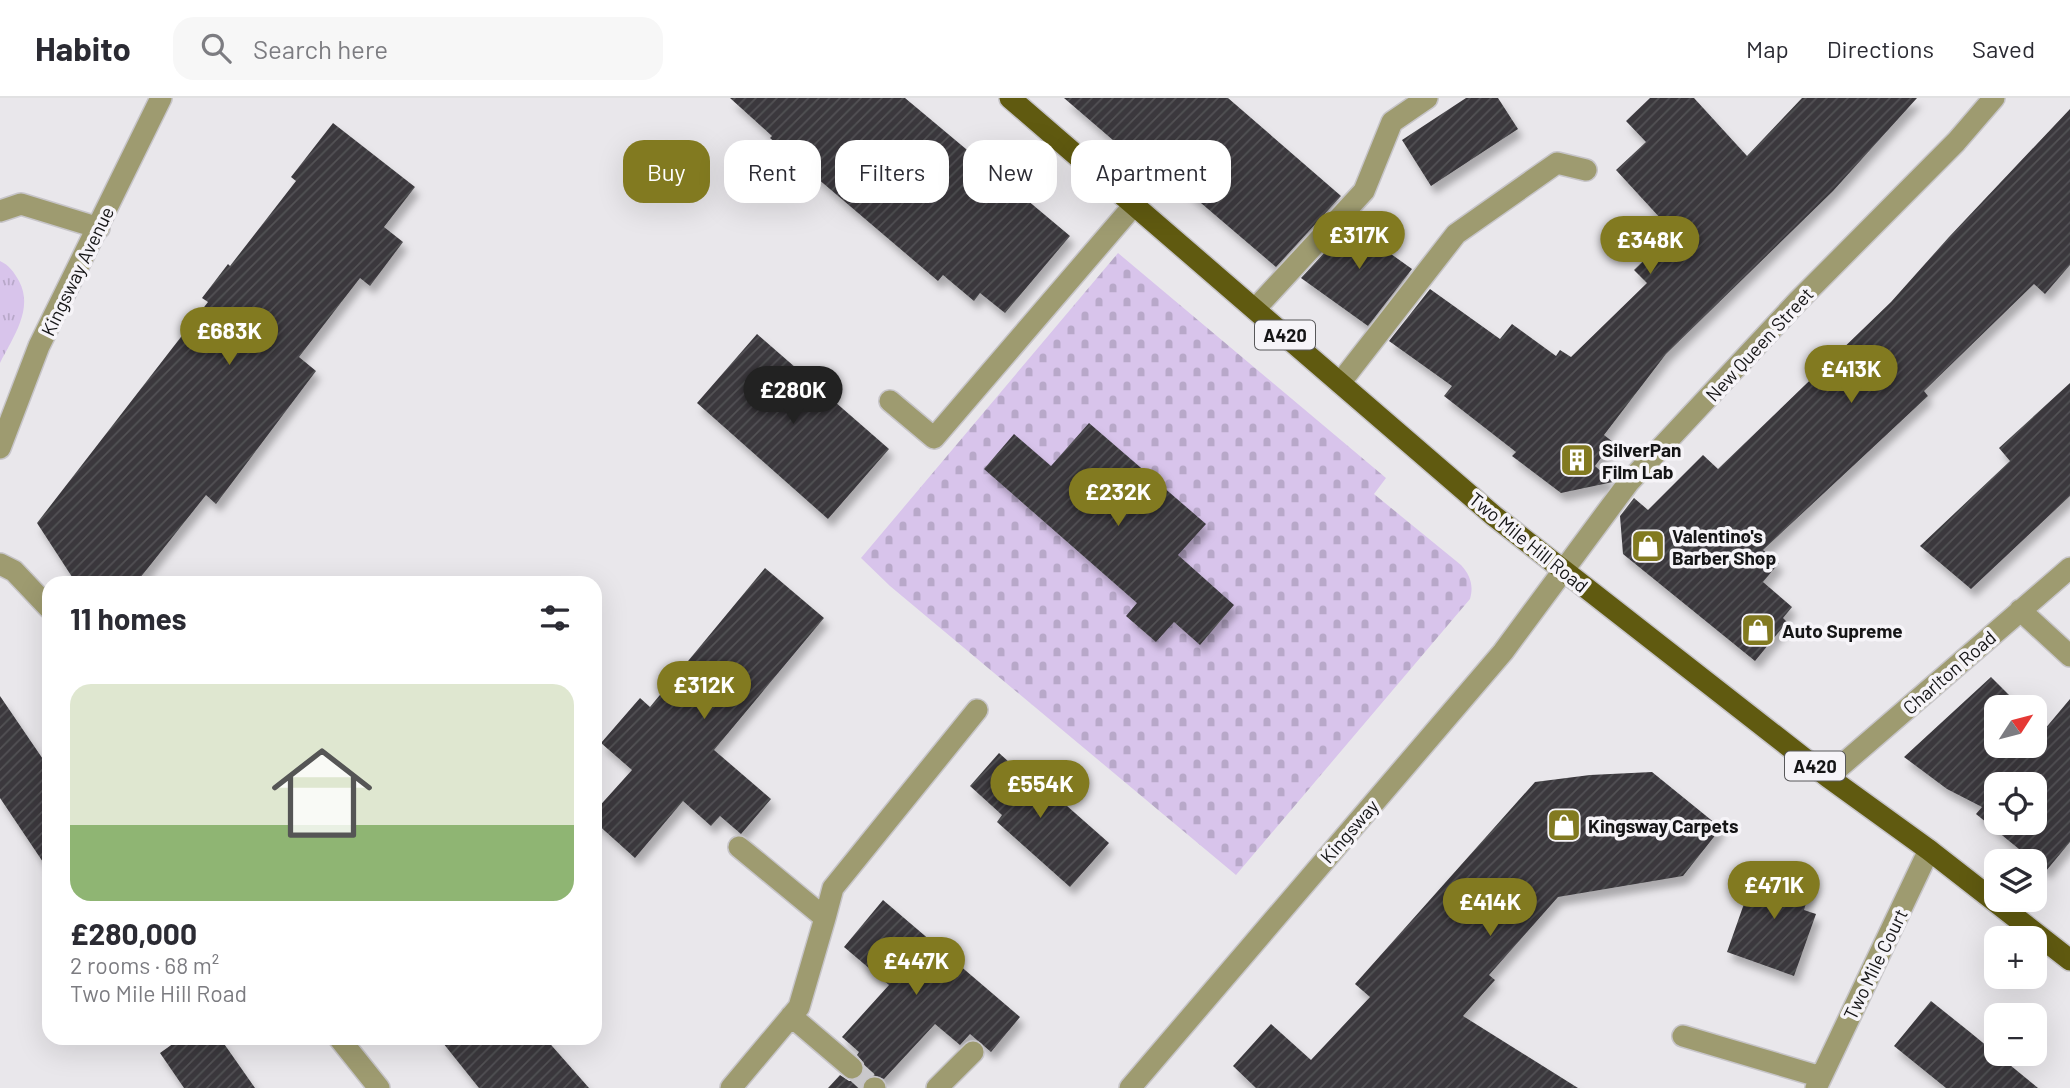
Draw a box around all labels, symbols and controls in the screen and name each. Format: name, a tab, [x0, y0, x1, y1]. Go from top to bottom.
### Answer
search box	[173, 17, 663, 80]
text: Habito	[35, 28, 131, 68]
icon: search	[197, 29, 235, 67]
text: Search here	[253, 33, 388, 64]
text: Map	[1746, 34, 1789, 63]
text: Directions	[1827, 34, 1934, 63]
text: Saved	[1972, 34, 2035, 63]
chip: Buy	[623, 140, 710, 203]
chip: Rent	[724, 140, 821, 203]
chip: Filters	[835, 140, 949, 203]
chip: New	[963, 140, 1057, 203]
chip: Apartment	[1071, 140, 1231, 203]
street label: Kingsway Avenue	[36, 202, 118, 340]
pin: £317K	[1310, 212, 1408, 271]
pin: £348K	[1601, 216, 1699, 276]
text: £317K	[1329, 220, 1389, 248]
text: £348K	[1616, 225, 1684, 253]
street label: New Queen Street	[1700, 282, 1818, 406]
pin: £683K	[180, 308, 278, 367]
text: £683K	[196, 316, 262, 344]
road number: A420	[1255, 320, 1315, 349]
pin: £413K	[1802, 345, 1900, 405]
text: £413K	[1821, 354, 1881, 382]
pin: £280K	[744, 366, 842, 426]
text: £280K	[760, 375, 826, 403]
place label: SilverPan Film Lab	[1602, 438, 1681, 483]
building icon: SilverPan Film Lab	[1558, 441, 1596, 479]
pin: £232K	[1069, 468, 1167, 528]
text: £232K	[1085, 477, 1151, 505]
street label: Two Mile Hill Road	[1465, 487, 1593, 597]
place label: Valentino's Barber Shop	[1672, 524, 1776, 569]
shop icon: Valentino's Barber Shop	[1629, 527, 1667, 565]
icon: filters	[536, 599, 574, 637]
text: 11 homes	[70, 600, 187, 636]
shop icon: Auto Supreme	[1739, 611, 1777, 649]
place label: Auto Supreme	[1782, 619, 1903, 642]
street label: Charlton Road	[1898, 625, 2000, 719]
pin: £312K	[655, 662, 753, 721]
text: £312K	[673, 670, 735, 698]
north arrow	[1984, 695, 2048, 758]
map controls	[1984, 695, 2047, 1066]
icon: home	[259, 730, 385, 856]
road number: A420	[1785, 752, 1845, 780]
pin: £554K	[991, 760, 1089, 820]
text: £554K	[1006, 769, 1074, 797]
button: locate	[1984, 772, 2047, 835]
street label: Kingsway	[1315, 794, 1383, 868]
shop icon: Kingsway Carpets	[1545, 806, 1583, 844]
place label: Kingsway Carpets	[1588, 814, 1738, 837]
button: layers	[1984, 849, 2047, 912]
pin: £471K	[1725, 862, 1823, 921]
text: £471K	[1744, 870, 1804, 898]
pin: £414K	[1441, 878, 1539, 938]
text: £414K	[1459, 887, 1521, 915]
street label: Two Mile Court	[1838, 905, 1912, 1023]
text: £280,000	[70, 915, 197, 951]
button: +	[1984, 926, 2047, 989]
pin: £447K	[867, 937, 965, 997]
text: £447K	[883, 946, 949, 974]
text: 2 rooms · 68 m²	[70, 951, 219, 979]
text: Two Mile Hill Road	[70, 979, 247, 1007]
button: −	[1984, 1003, 2047, 1066]

